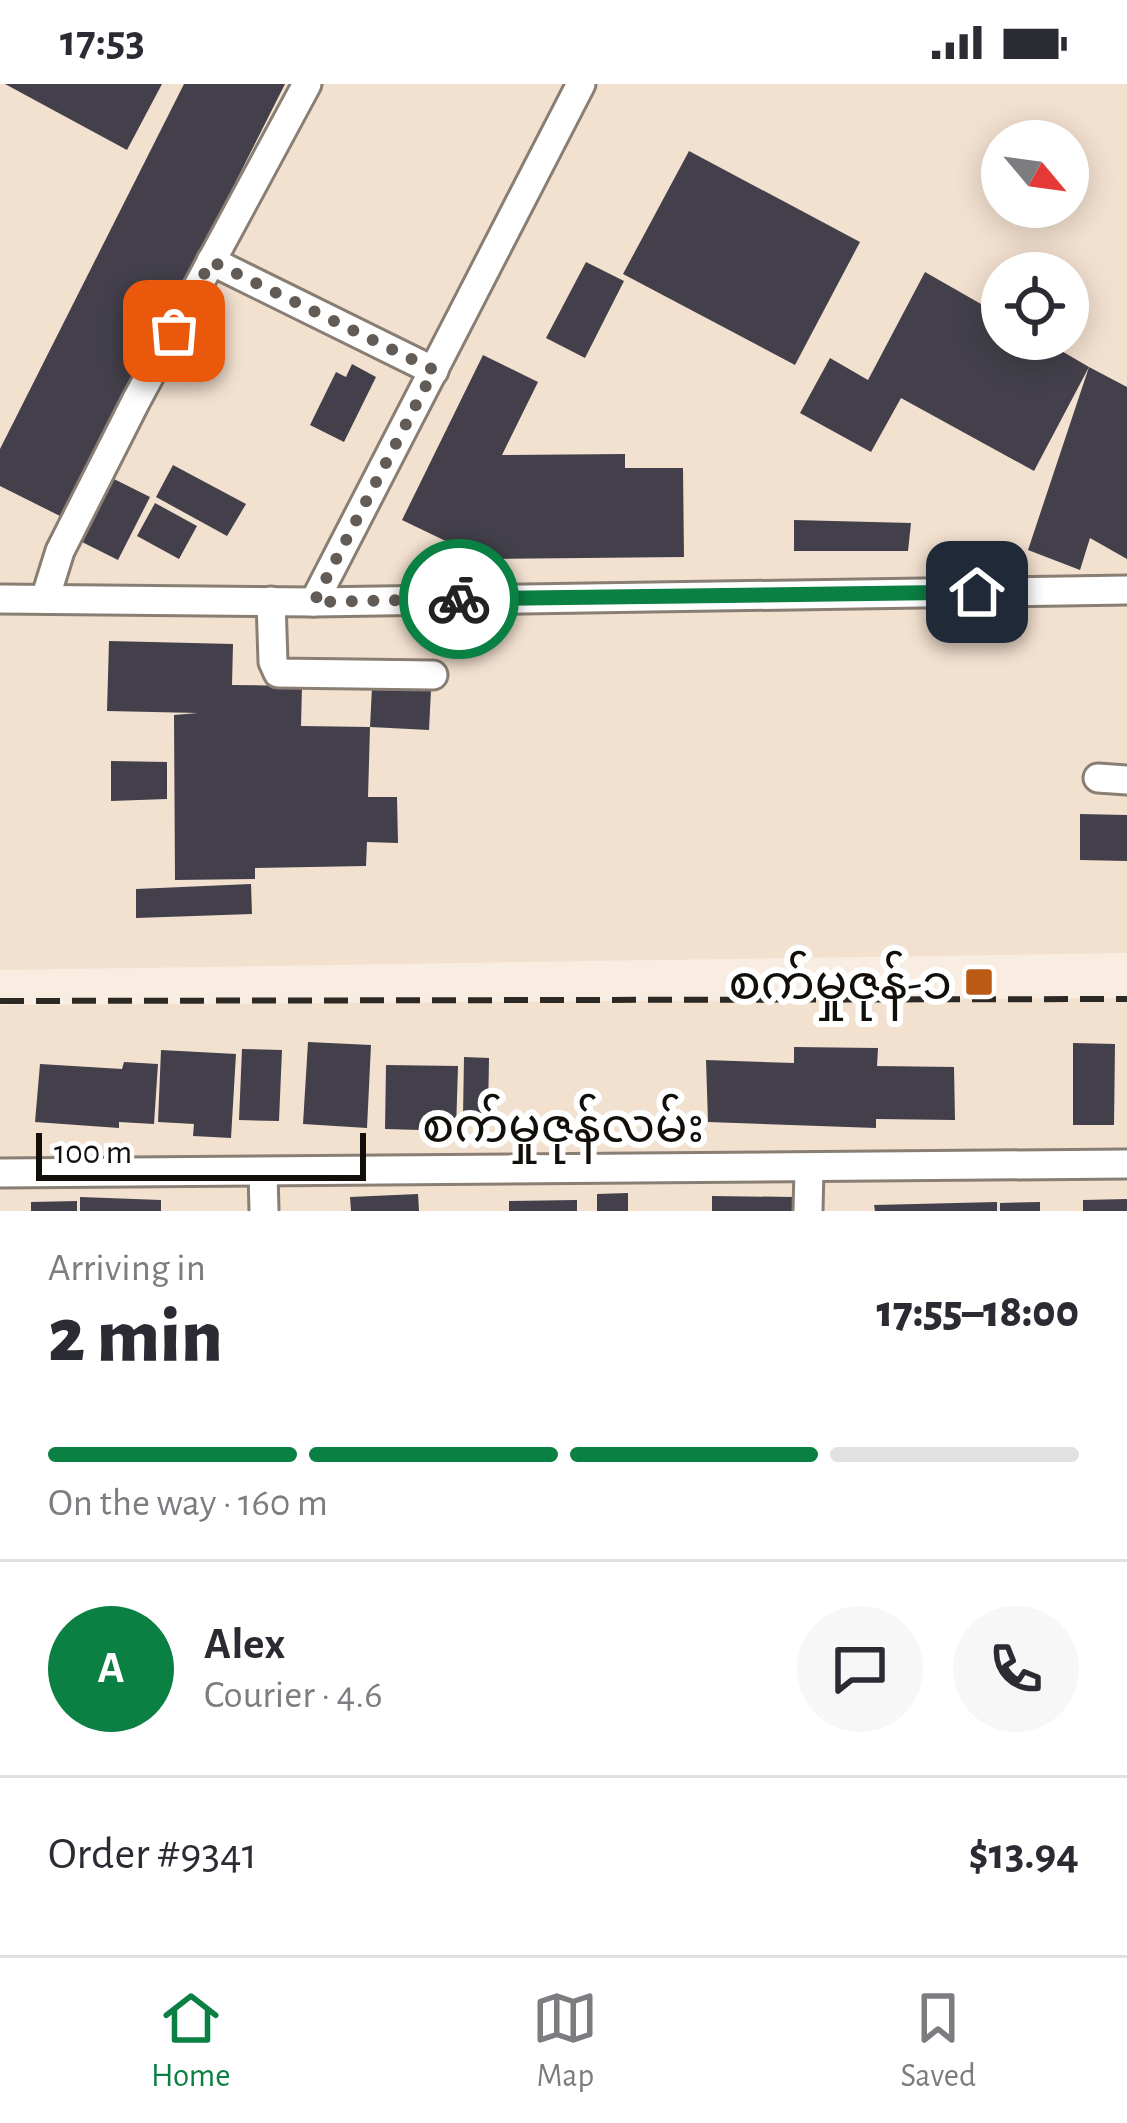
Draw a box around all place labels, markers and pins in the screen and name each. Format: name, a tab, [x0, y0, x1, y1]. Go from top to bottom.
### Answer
pin	[123, 280, 225, 382]
pin	[926, 541, 1028, 643]
place label: စက်မှုဇုန်-၁	[728, 950, 952, 1021]
marker: စက်မှုဇုန်-၁	[963, 966, 995, 998]

